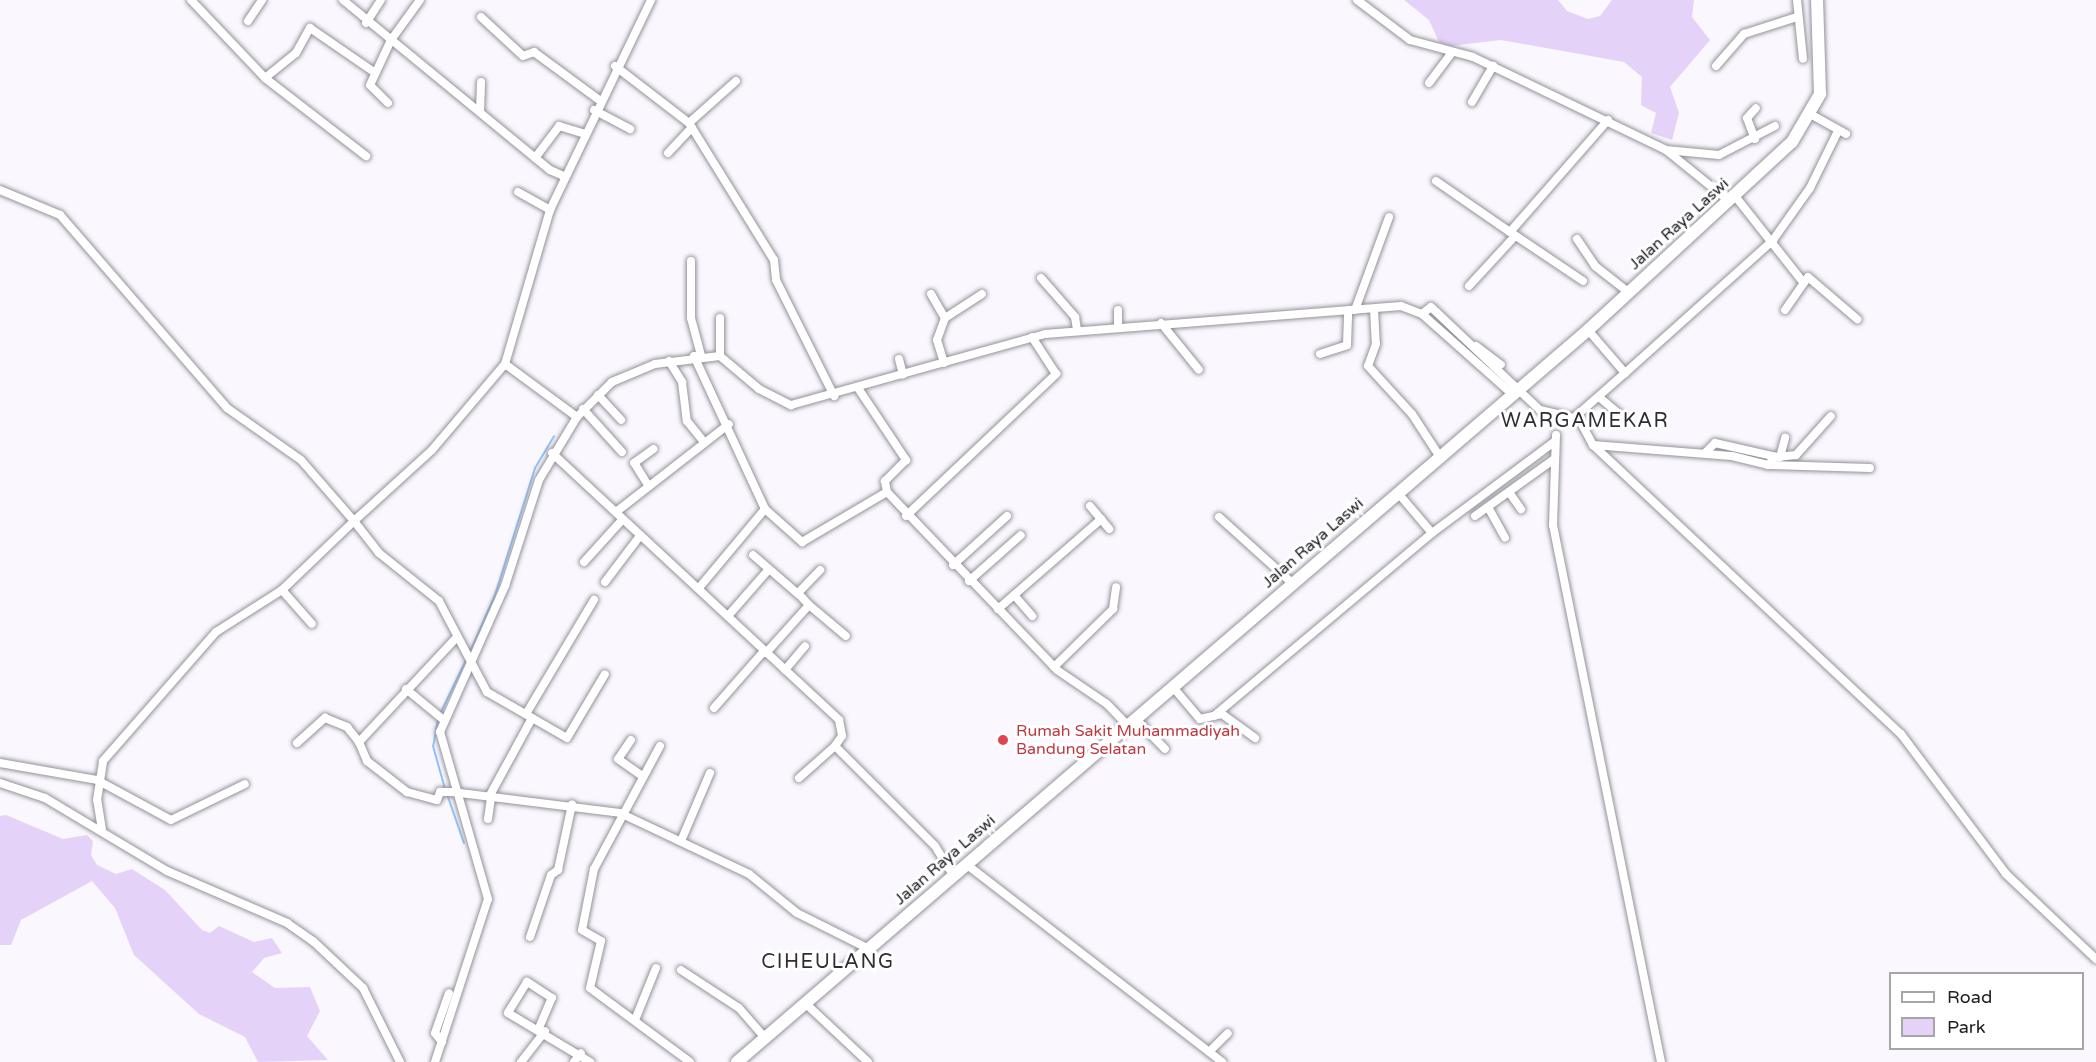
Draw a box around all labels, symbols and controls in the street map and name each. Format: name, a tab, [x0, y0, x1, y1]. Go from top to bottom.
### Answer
street label: Jalan Raya Laswi	[1625, 174, 1733, 274]
district label: WARGAMEKAR	[1501, 409, 1669, 433]
street label: Jalan Raya Laswi	[1259, 494, 1367, 592]
place label: Rumah Sakit Muhammadiyah Bandung Selatan	[1016, 721, 1240, 759]
marker: Rumah Sakit Muhammadiyah Bandung Selatan	[994, 731, 1012, 749]
street label: Jalan Raya Laswi	[891, 811, 999, 909]
district label: CIHEULANG	[761, 950, 895, 974]
legend	[1889, 972, 2084, 1050]
text: Road	[1947, 986, 1992, 1008]
text: Park	[1947, 1016, 1985, 1038]

